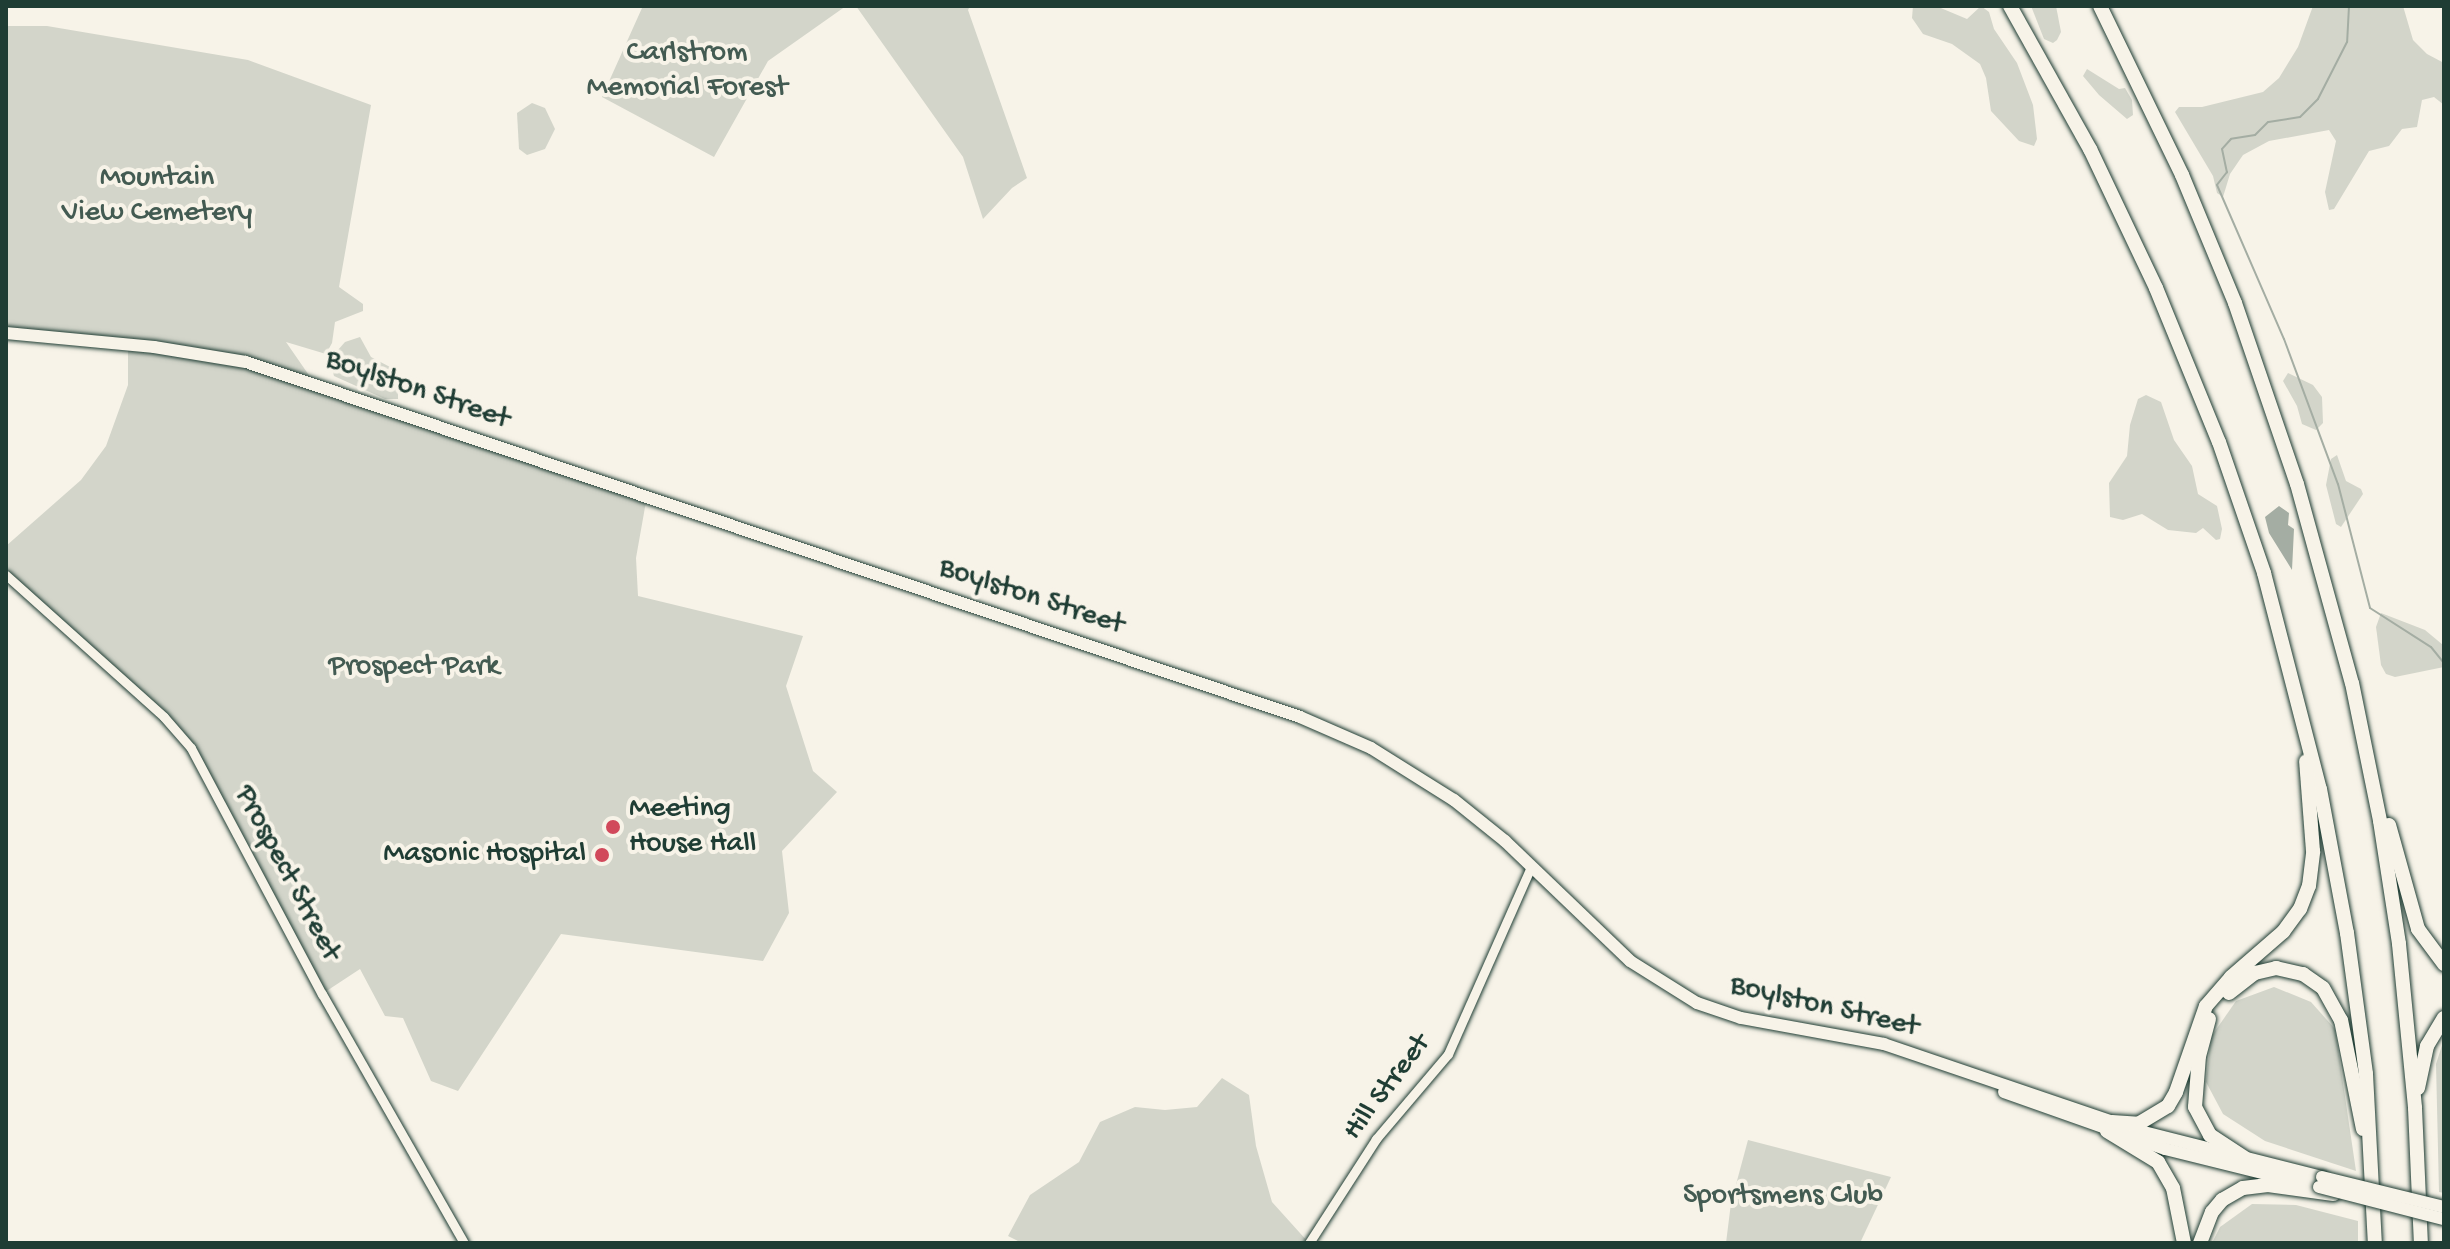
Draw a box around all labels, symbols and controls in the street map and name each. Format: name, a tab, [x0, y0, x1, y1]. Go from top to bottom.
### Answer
park label: Carlstrom Memorial Forest	[587, 36, 787, 106]
park label: Mountain View Cemetery	[62, 161, 252, 232]
street label: Boylston Street	[320, 343, 514, 439]
street label: Boylston Street	[934, 551, 1128, 645]
park label: Prospect Park	[329, 650, 499, 686]
street label: Prospect Street	[225, 780, 347, 968]
place label: Meeting House Hall	[629, 792, 756, 862]
marker: Meeting House Hall	[604, 818, 622, 836]
place label: Masonic Hospital	[383, 837, 586, 873]
marker: Masonic Hospital	[593, 846, 611, 864]
street label: Boylston Street	[1726, 969, 1922, 1047]
street label: Hill Street	[1336, 1028, 1440, 1148]
park label: Sportsmens Club	[1683, 1179, 1883, 1215]

